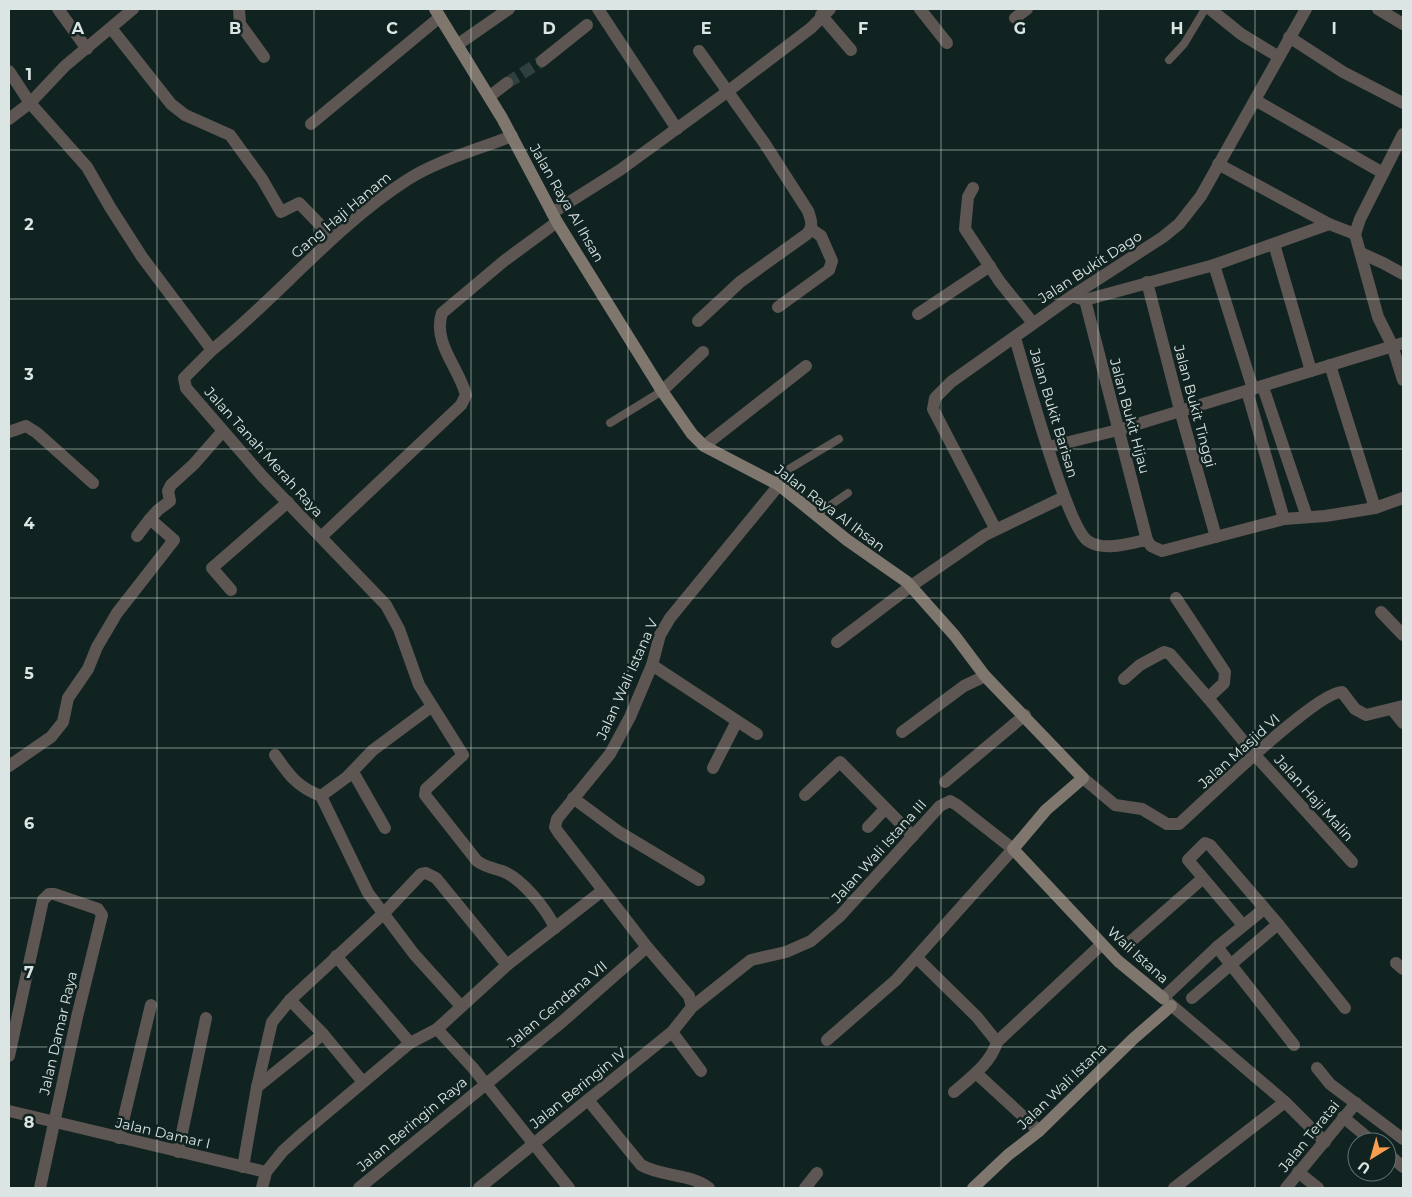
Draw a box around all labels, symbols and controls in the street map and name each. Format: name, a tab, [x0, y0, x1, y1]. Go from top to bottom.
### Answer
text: A	[71, 19, 85, 38]
text: B	[229, 19, 241, 38]
text: C	[386, 19, 398, 38]
text: D	[542, 19, 556, 38]
text: E	[701, 19, 711, 38]
text: F	[858, 19, 868, 38]
text: G	[1014, 19, 1026, 38]
text: H	[1171, 19, 1183, 38]
text: I	[1331, 19, 1337, 38]
text: 1	[26, 65, 32, 84]
street label: Jalan Raya Al Ihsan	[525, 140, 608, 265]
street label: Gang Haji Hanam	[287, 168, 395, 262]
text: 2	[24, 215, 34, 234]
street label: Jalan Bukit Dago	[1034, 227, 1145, 308]
street label: Jalan Bukit Tinggi	[1170, 342, 1220, 469]
street label: Jalan Bukit Barisan	[1025, 345, 1082, 480]
street label: Jalan Bukit Hijau	[1106, 356, 1154, 476]
text: 3	[23, 365, 34, 384]
street label: Jalan Tanah Merah Raya	[200, 382, 327, 521]
street label: Jalan Raya Al Ihsan	[771, 460, 889, 555]
text: 4	[23, 514, 35, 533]
street label: Jalan Wali Istana V	[592, 615, 662, 743]
text: 5	[24, 664, 34, 683]
street label: Jalan Masjid VI	[1194, 710, 1283, 793]
street label: Jalan Haji Malin	[1270, 750, 1357, 845]
street label: Jalan Wali Istana III	[827, 795, 930, 907]
text: 6	[24, 814, 34, 833]
street label: Wali Istana	[1103, 923, 1173, 987]
street label: Jalan Cendana VII	[503, 957, 611, 1052]
text: 7	[24, 963, 34, 982]
street label: Jalan Damar Raya	[35, 969, 81, 1098]
street label: Jalan Wali Istana	[1013, 1039, 1110, 1134]
street label: Jalan Beringin IV	[526, 1044, 630, 1133]
street label: Jalan Beringin Raya	[352, 1073, 471, 1176]
street label: Jalan Teratai	[1274, 1097, 1343, 1176]
text: 8	[24, 1113, 34, 1132]
street label: Jalan Damar I	[113, 1113, 212, 1153]
north arrow	[1347, 1132, 1397, 1182]
text: U	[1354, 1157, 1374, 1178]

